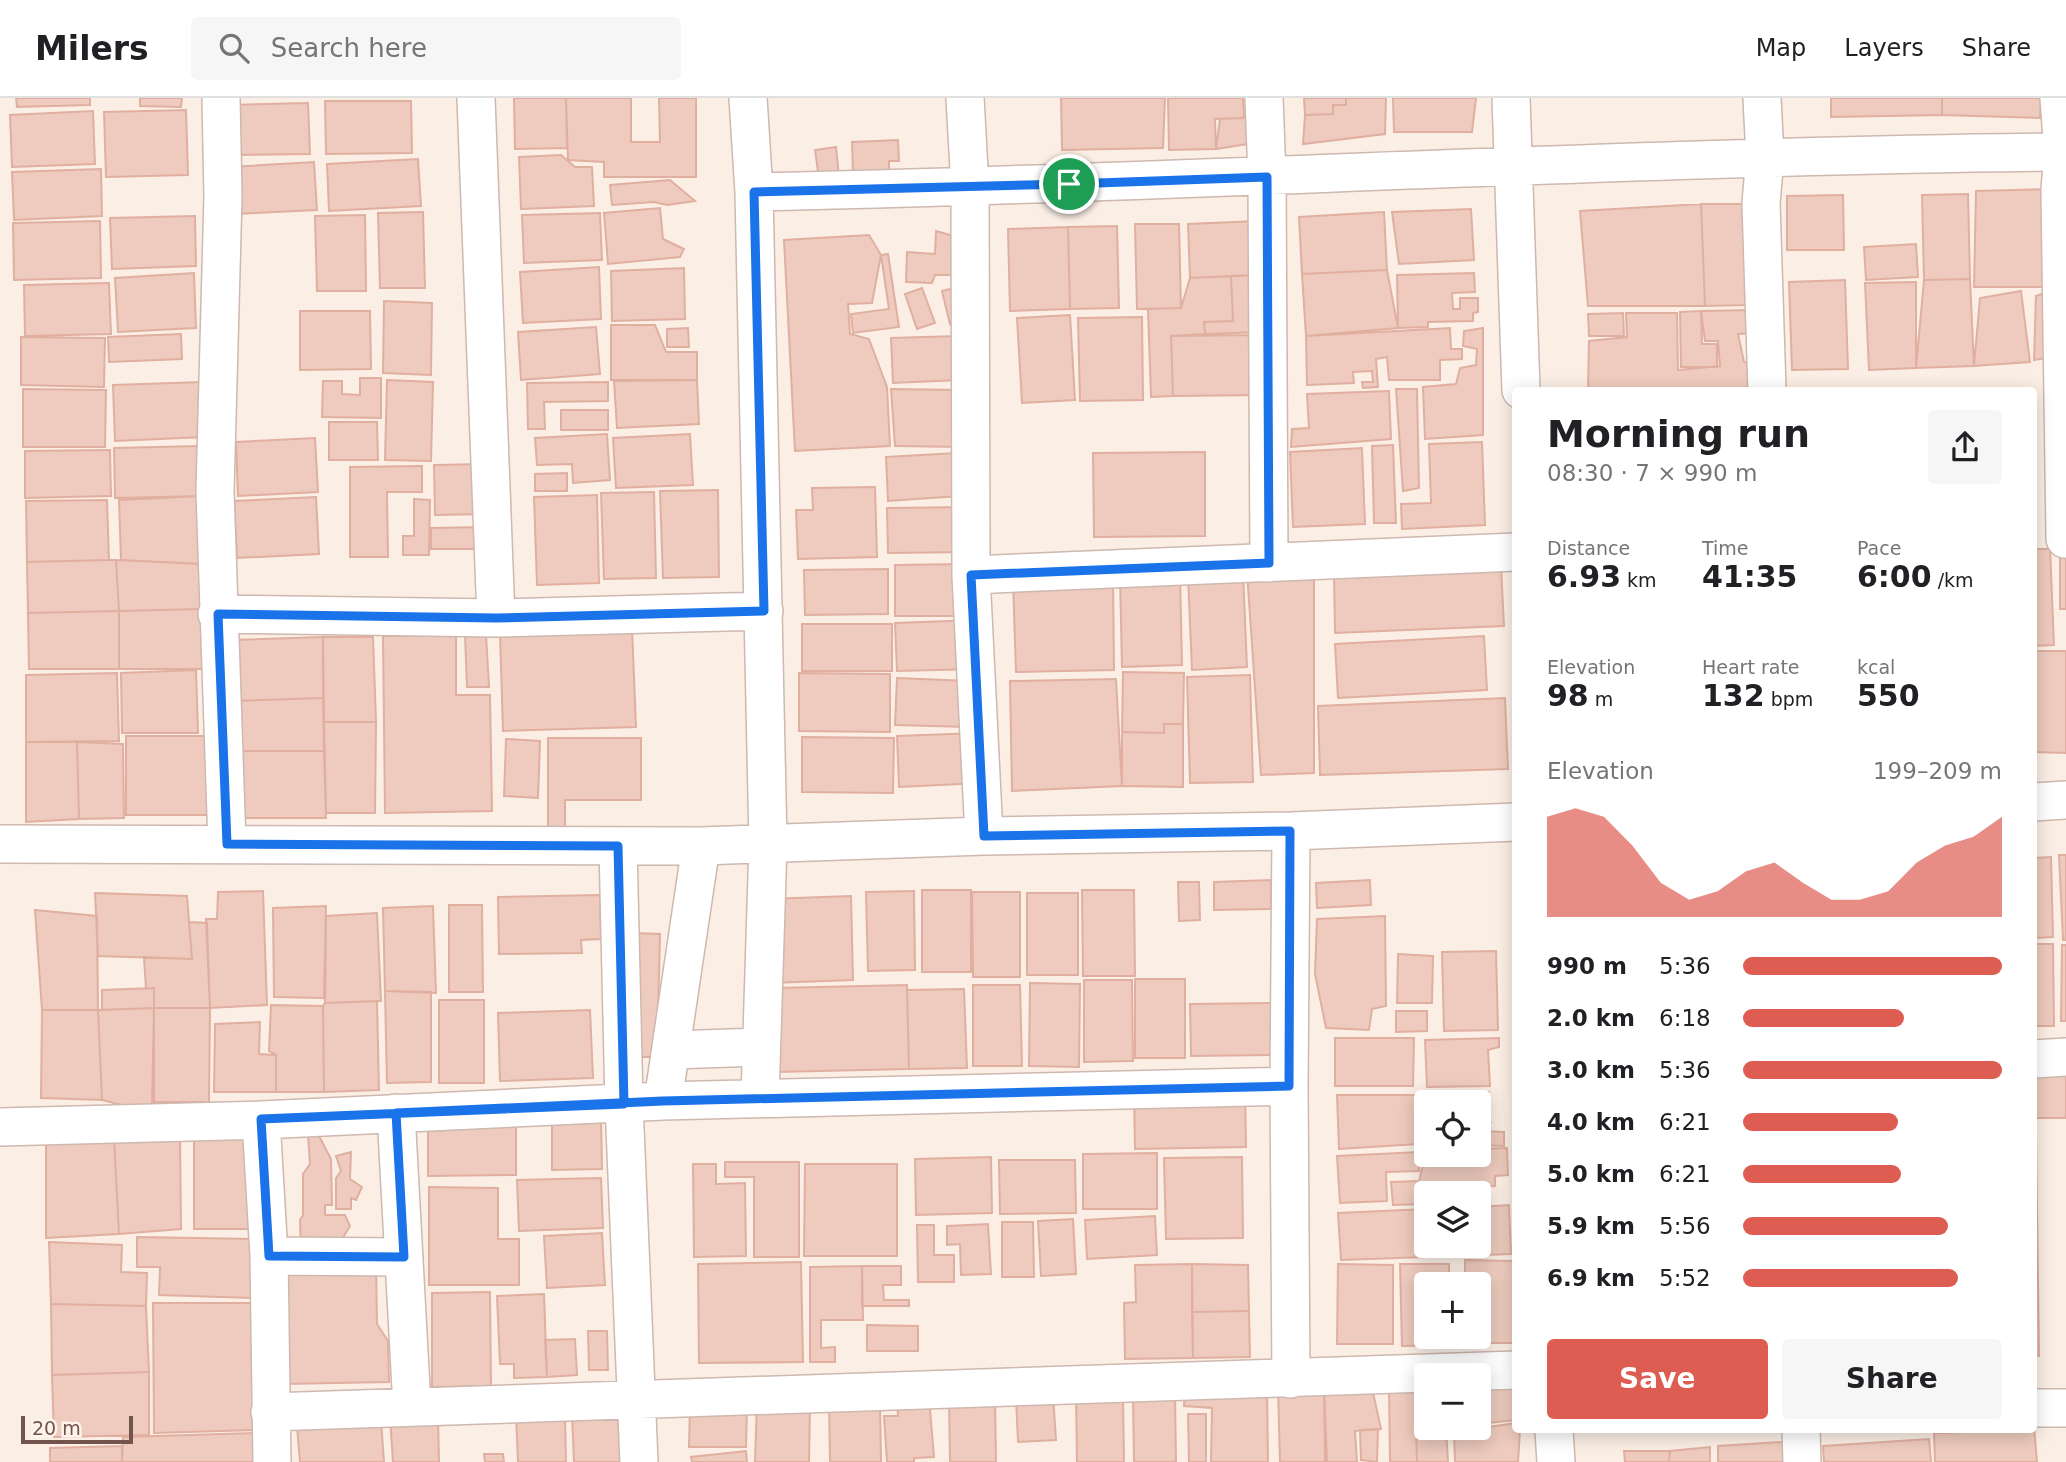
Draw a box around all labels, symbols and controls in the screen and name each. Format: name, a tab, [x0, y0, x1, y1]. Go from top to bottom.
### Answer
search box	[191, 17, 681, 80]
text: Milers	[35, 29, 149, 68]
icon: search	[215, 29, 253, 67]
text: Search here	[271, 33, 427, 63]
text: Map	[1756, 34, 1806, 62]
text: Layers	[1844, 34, 1924, 62]
text: Share	[1962, 34, 2031, 62]
pin	[1039, 154, 1099, 214]
icon: arrive	[1050, 165, 1088, 203]
button: share	[1928, 410, 2002, 484]
text: Morning run	[1547, 412, 1810, 456]
text: 08:30 · 7 × 990 m	[1547, 460, 1757, 486]
text: Distance	[1547, 537, 1630, 559]
text: Time	[1702, 537, 1749, 559]
text: Pace	[1857, 537, 1901, 559]
text: 6.93	[1547, 559, 1621, 594]
text: 41:35	[1702, 559, 1798, 594]
text: 6:00	[1857, 559, 1932, 594]
text: km	[1621, 569, 1657, 591]
text: /km	[1932, 569, 1974, 591]
text: Elevation	[1547, 656, 1635, 678]
text: Heart rate	[1702, 656, 1800, 678]
text: kcal	[1857, 656, 1895, 678]
text: 98	[1547, 678, 1589, 713]
text: 132	[1702, 678, 1765, 713]
text: 550	[1857, 678, 1920, 713]
text: m	[1589, 688, 1613, 710]
text: bpm	[1765, 688, 1813, 710]
text: Elevation	[1547, 758, 1654, 784]
text: 199–209 m	[1873, 758, 2002, 784]
text: 990 m	[1547, 953, 1627, 979]
text: 5:36	[1659, 953, 1711, 979]
text: 2.0 km	[1547, 1005, 1635, 1031]
text: 6:18	[1659, 1005, 1711, 1031]
text: 3.0 km	[1547, 1057, 1635, 1083]
text: 5:36	[1659, 1057, 1711, 1083]
map controls	[1414, 1090, 1491, 1440]
button: locate	[1414, 1090, 1491, 1167]
text: 4.0 km	[1547, 1109, 1635, 1135]
text: 6:21	[1659, 1109, 1711, 1135]
text: 5.0 km	[1547, 1161, 1635, 1187]
text: 6:21	[1659, 1161, 1711, 1187]
button: layers	[1414, 1181, 1491, 1258]
text: 5.9 km	[1547, 1213, 1635, 1239]
text: 5:56	[1659, 1213, 1711, 1239]
text: 6.9 km	[1547, 1265, 1635, 1291]
text: 5:52	[1659, 1265, 1711, 1291]
button: +	[1414, 1272, 1491, 1349]
button: Save	[1547, 1339, 1768, 1419]
button: Share	[1782, 1339, 2002, 1419]
button: −	[1414, 1363, 1491, 1440]
scale bar	[21, 1413, 133, 1445]
text: 20 m	[32, 1417, 81, 1439]

